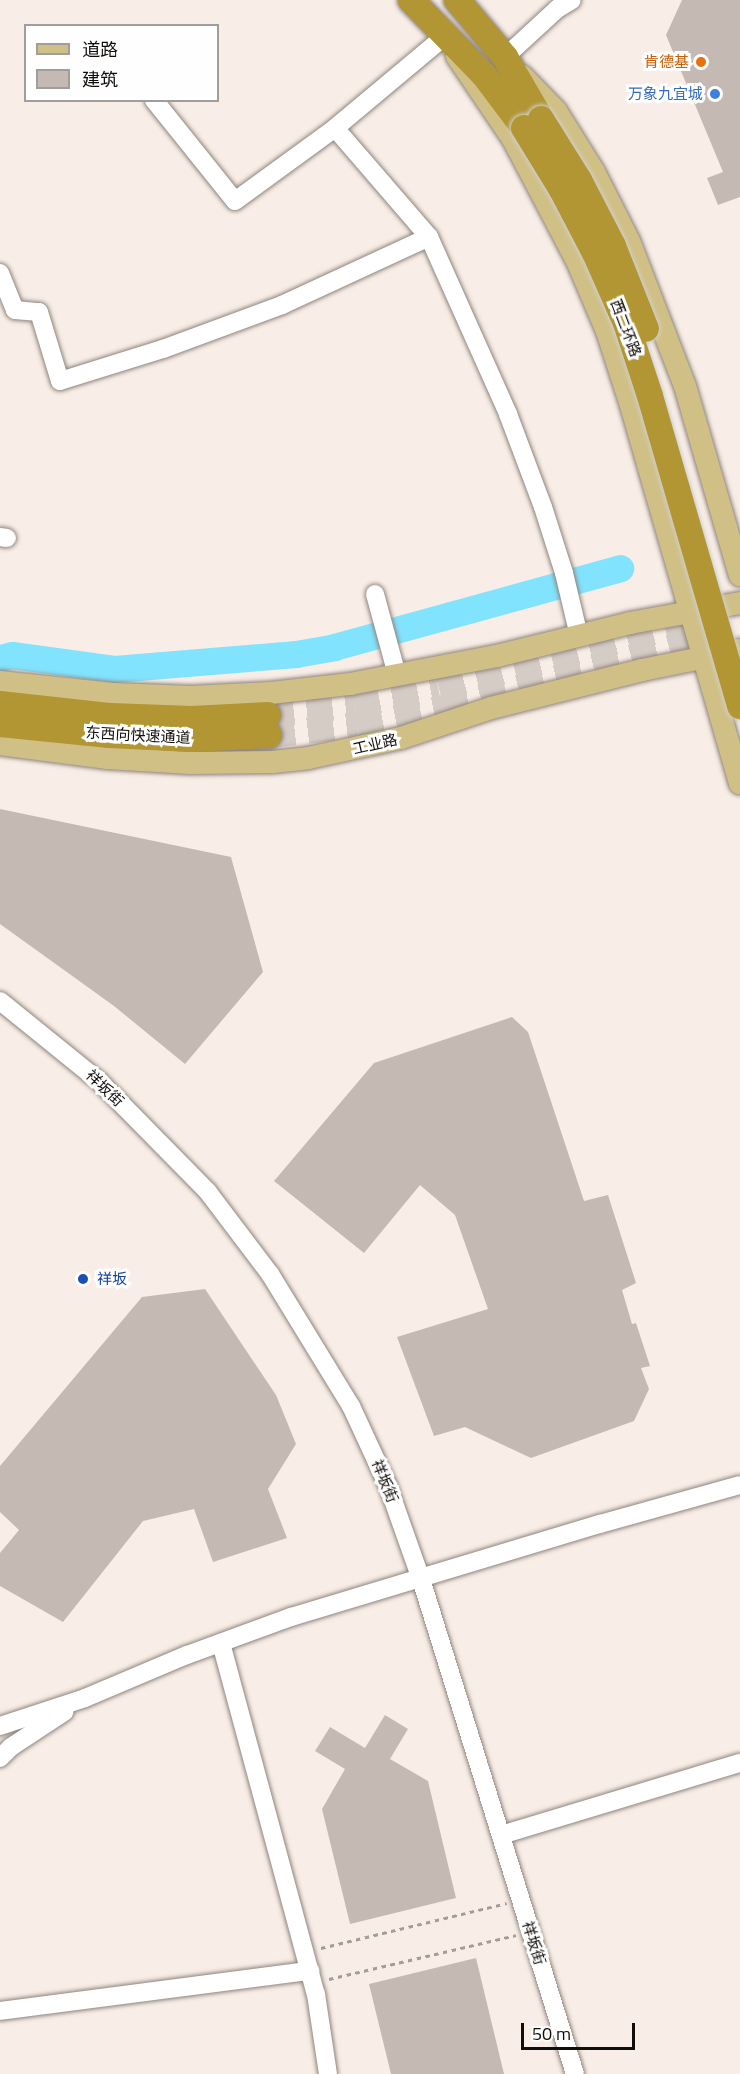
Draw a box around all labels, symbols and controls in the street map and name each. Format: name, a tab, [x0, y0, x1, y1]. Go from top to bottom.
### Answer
legend	[24, 24, 219, 102]
text: 道路	[82, 36, 118, 63]
place label: 肯德基	[644, 53, 689, 71]
marker: 肯德基	[694, 55, 708, 69]
text: 建筑	[82, 66, 118, 93]
place label: 万象九宜城	[628, 85, 703, 103]
marker: 万象九宜城	[708, 87, 722, 101]
street label: 西二环路	[607, 297, 645, 359]
street label: 东西向快速通道	[85, 723, 191, 747]
street label: 工业路	[351, 730, 399, 758]
street label: 祥坂街	[83, 1066, 127, 1110]
marker: 祥坂	[74, 1270, 92, 1288]
place label: 祥坂	[97, 1270, 127, 1288]
street label: 祥坂街	[368, 1457, 402, 1505]
street label: 祥坂街	[519, 1919, 549, 1967]
scale bar	[524, 2011, 638, 2049]
text: 50 m	[532, 2020, 571, 2047]

